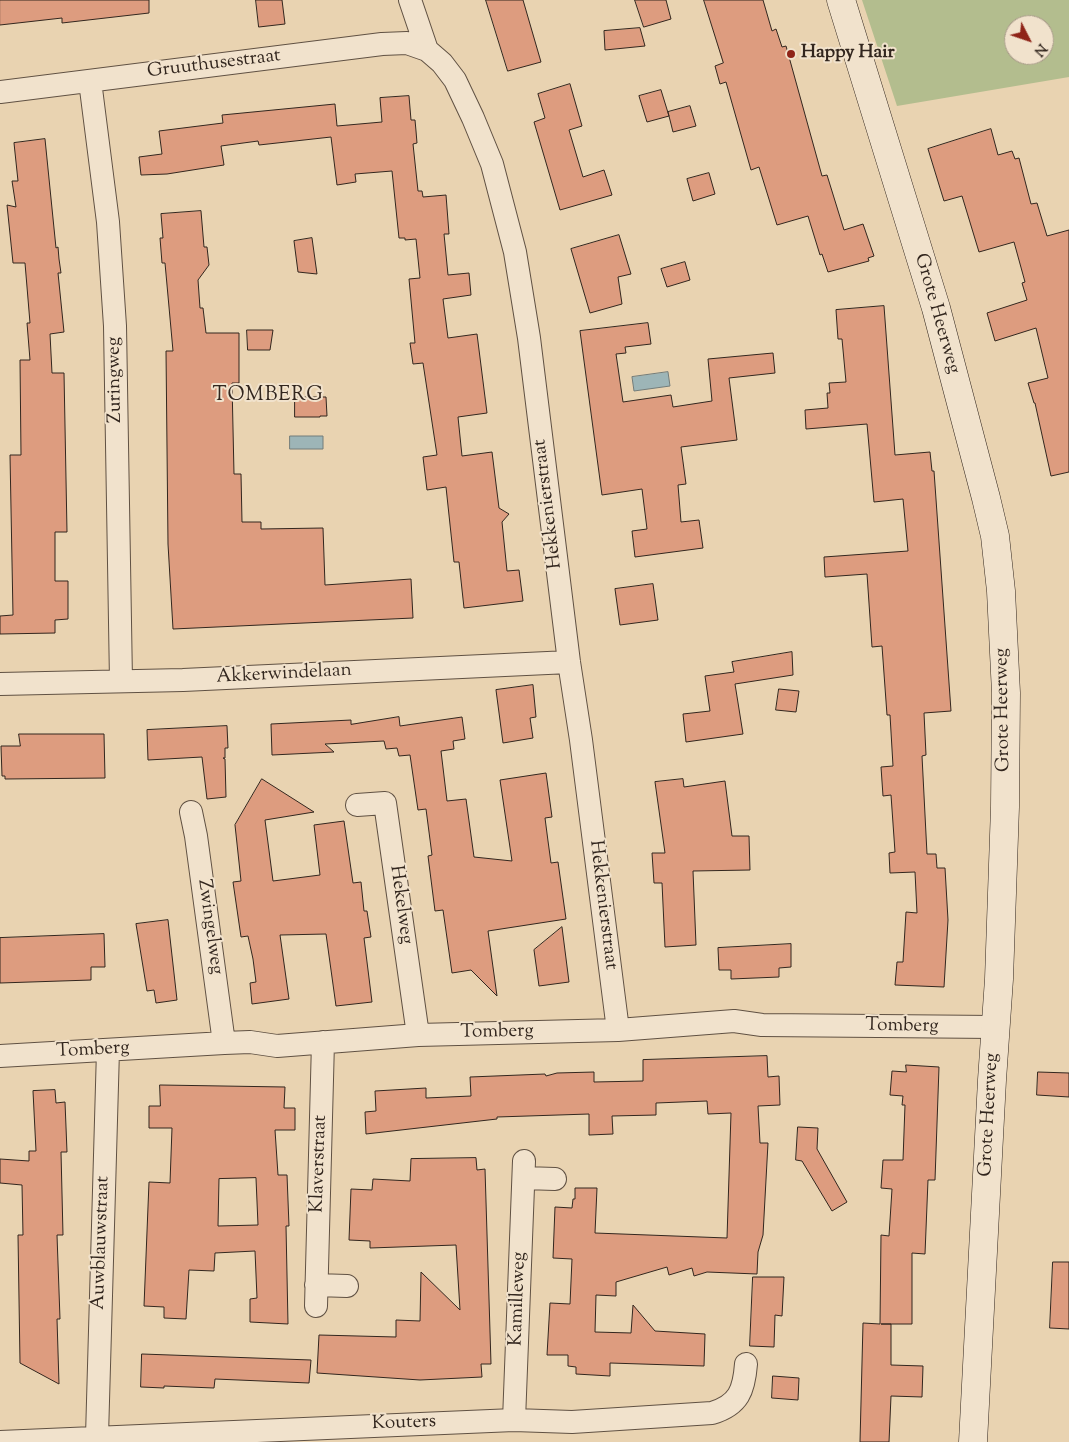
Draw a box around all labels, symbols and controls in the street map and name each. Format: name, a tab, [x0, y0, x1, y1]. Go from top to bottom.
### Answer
north arrow	[1004, 15, 1054, 65]
text: N	[1028, 38, 1051, 60]
place label: Happy Hair	[801, 43, 895, 65]
street label: Gruuthusestraat	[146, 46, 282, 84]
marker: Happy Hair	[785, 48, 797, 60]
street label: Grote Heerweg	[908, 251, 964, 377]
street label: Zuringweg	[104, 337, 128, 423]
district label: TOMBERG	[212, 385, 324, 409]
street label: Hekkenierstraat	[530, 438, 568, 570]
street label: Grote Heerweg	[992, 648, 1016, 772]
street label: Akkerwindelaan	[216, 660, 352, 690]
street label: Hekkenierstraat	[583, 839, 621, 971]
street label: Hekelweg	[383, 864, 417, 946]
street label: Zwingelweg	[191, 878, 227, 976]
street label: Tomberg	[865, 1015, 939, 1039]
street label: Tomberg	[460, 1021, 534, 1045]
street label: Tomberg	[56, 1038, 130, 1064]
street label: Grote Heerweg	[975, 1052, 1005, 1178]
street label: Klaverstraat	[307, 1115, 333, 1213]
street label: Auwblauwstraat	[88, 1176, 116, 1310]
street label: Kamilleweg	[506, 1251, 532, 1347]
street label: Kouters	[372, 1411, 436, 1437]

